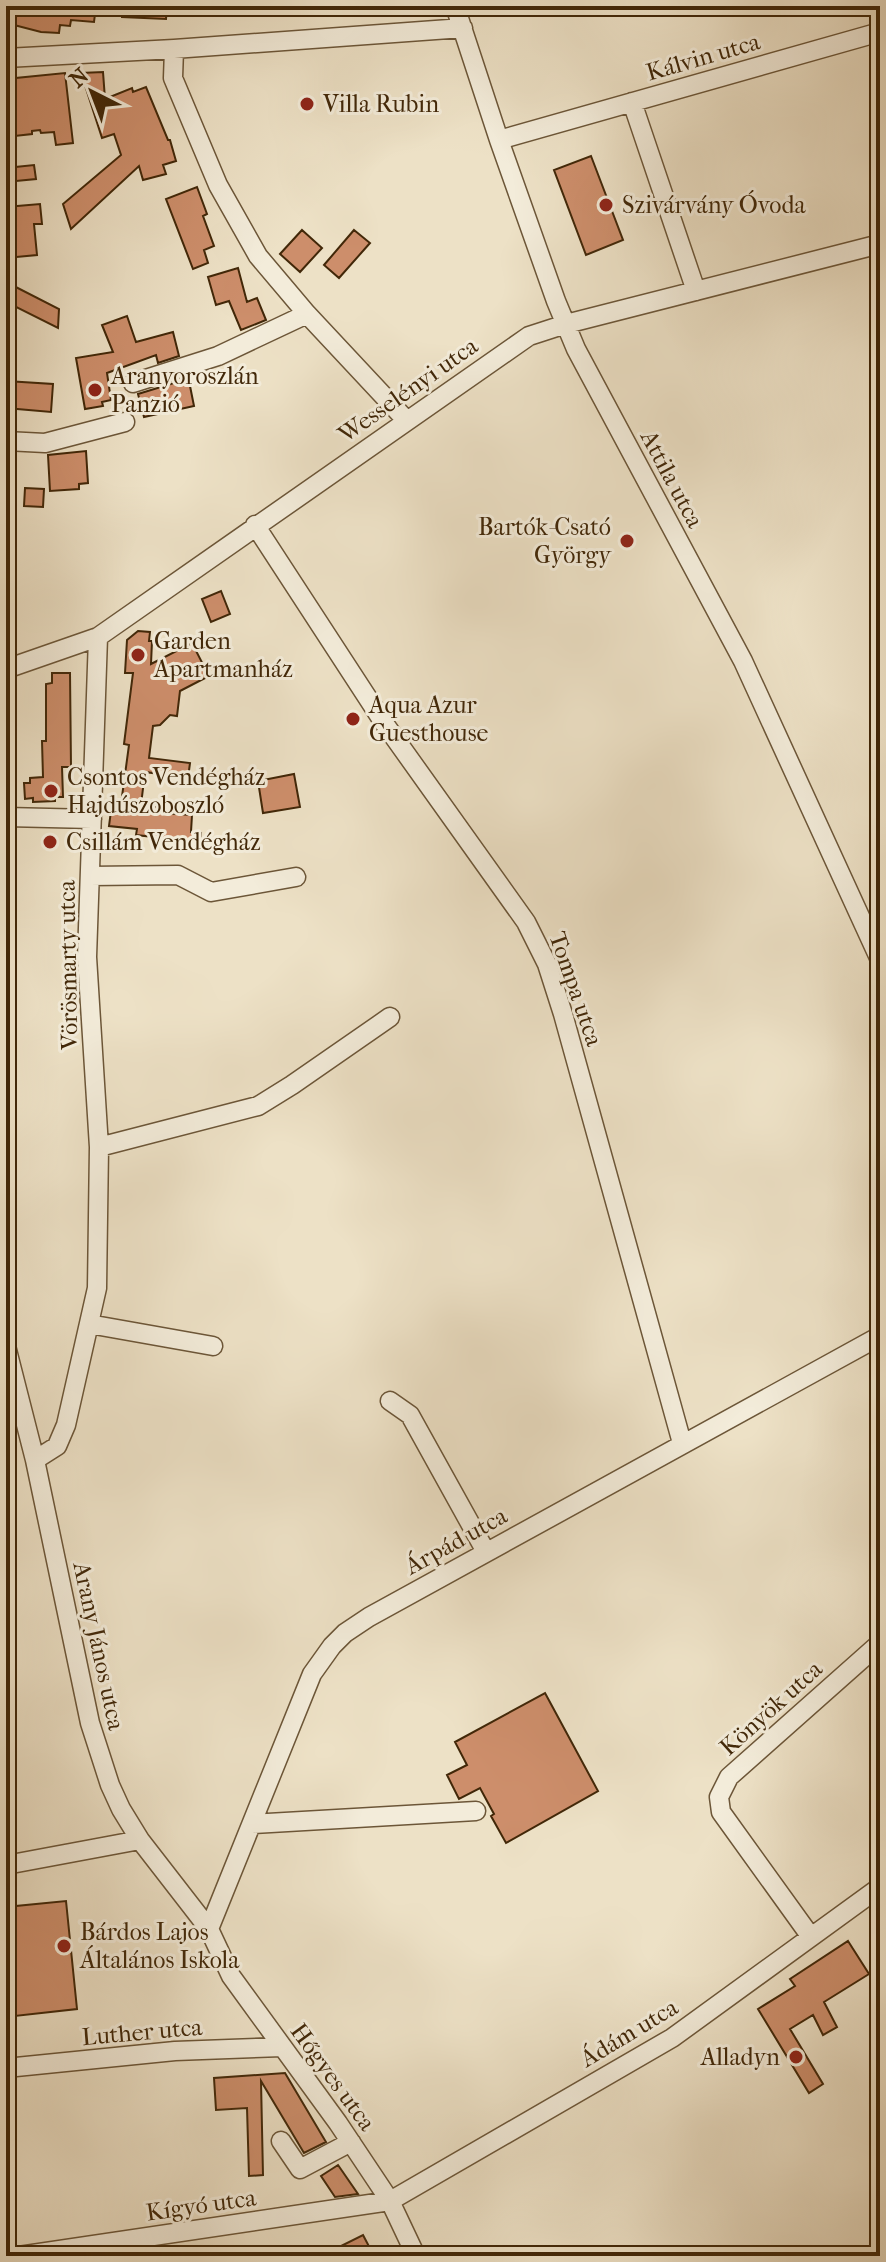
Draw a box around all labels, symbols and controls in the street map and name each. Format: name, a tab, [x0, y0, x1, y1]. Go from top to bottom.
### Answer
street label: Kálvin utca	[643, 27, 764, 87]
north arrow	[52, 52, 132, 132]
text: N	[64, 62, 94, 93]
place label: Villa Rubin	[322, 90, 439, 118]
marker: Villa Rubin	[298, 95, 316, 113]
place label: Szivárvány Óvoda	[622, 190, 807, 219]
marker: Szivárvány Óvoda	[597, 196, 615, 214]
street label: Wesselényi utca	[332, 331, 484, 449]
place label: Aranyoroszlán Panzió	[110, 362, 259, 418]
marker: Aranyoroszlán Panzió	[86, 381, 104, 399]
street label: Attila utca	[634, 425, 710, 533]
place label: Bartók-Csató György	[478, 513, 612, 569]
marker: Bartók-Csató György	[618, 532, 636, 550]
place label: Garden Apartmanház	[153, 627, 293, 683]
marker: Garden Apartmanház	[129, 646, 147, 664]
place label: Aqua Azur Guesthouse	[368, 691, 489, 747]
marker: Aqua Azur Guesthouse	[344, 710, 362, 728]
place label: Csontos Vendégház Hajdúszoboszló	[67, 763, 266, 819]
marker: Csontos Vendégház Hajdúszoboszló	[42, 782, 60, 800]
place label: Csillám Vendégház	[66, 828, 261, 856]
marker: Csillám Vendégház	[41, 833, 59, 851]
street label: Vörösmarty utca	[53, 879, 83, 1051]
street label: Tompa utca	[543, 928, 609, 1051]
street label: Árpád utca	[399, 1500, 513, 1581]
street label: Arany János utca	[67, 1558, 131, 1734]
street label: Könyök utca	[714, 1654, 829, 1761]
place label: Bárdos Lajos Általános Iskola	[79, 1918, 240, 1974]
marker: Bárdos Lajos Általános Iskola	[55, 1937, 73, 1955]
street label: Ádám utca	[574, 1992, 684, 2073]
street label: Luther utca	[81, 2013, 204, 2051]
street label: Hőgyes utca	[285, 2018, 382, 2137]
place label: Alladyn	[700, 2043, 780, 2071]
marker: Alladyn	[787, 2048, 805, 2066]
street label: Kígyó utca	[144, 2183, 259, 2227]

